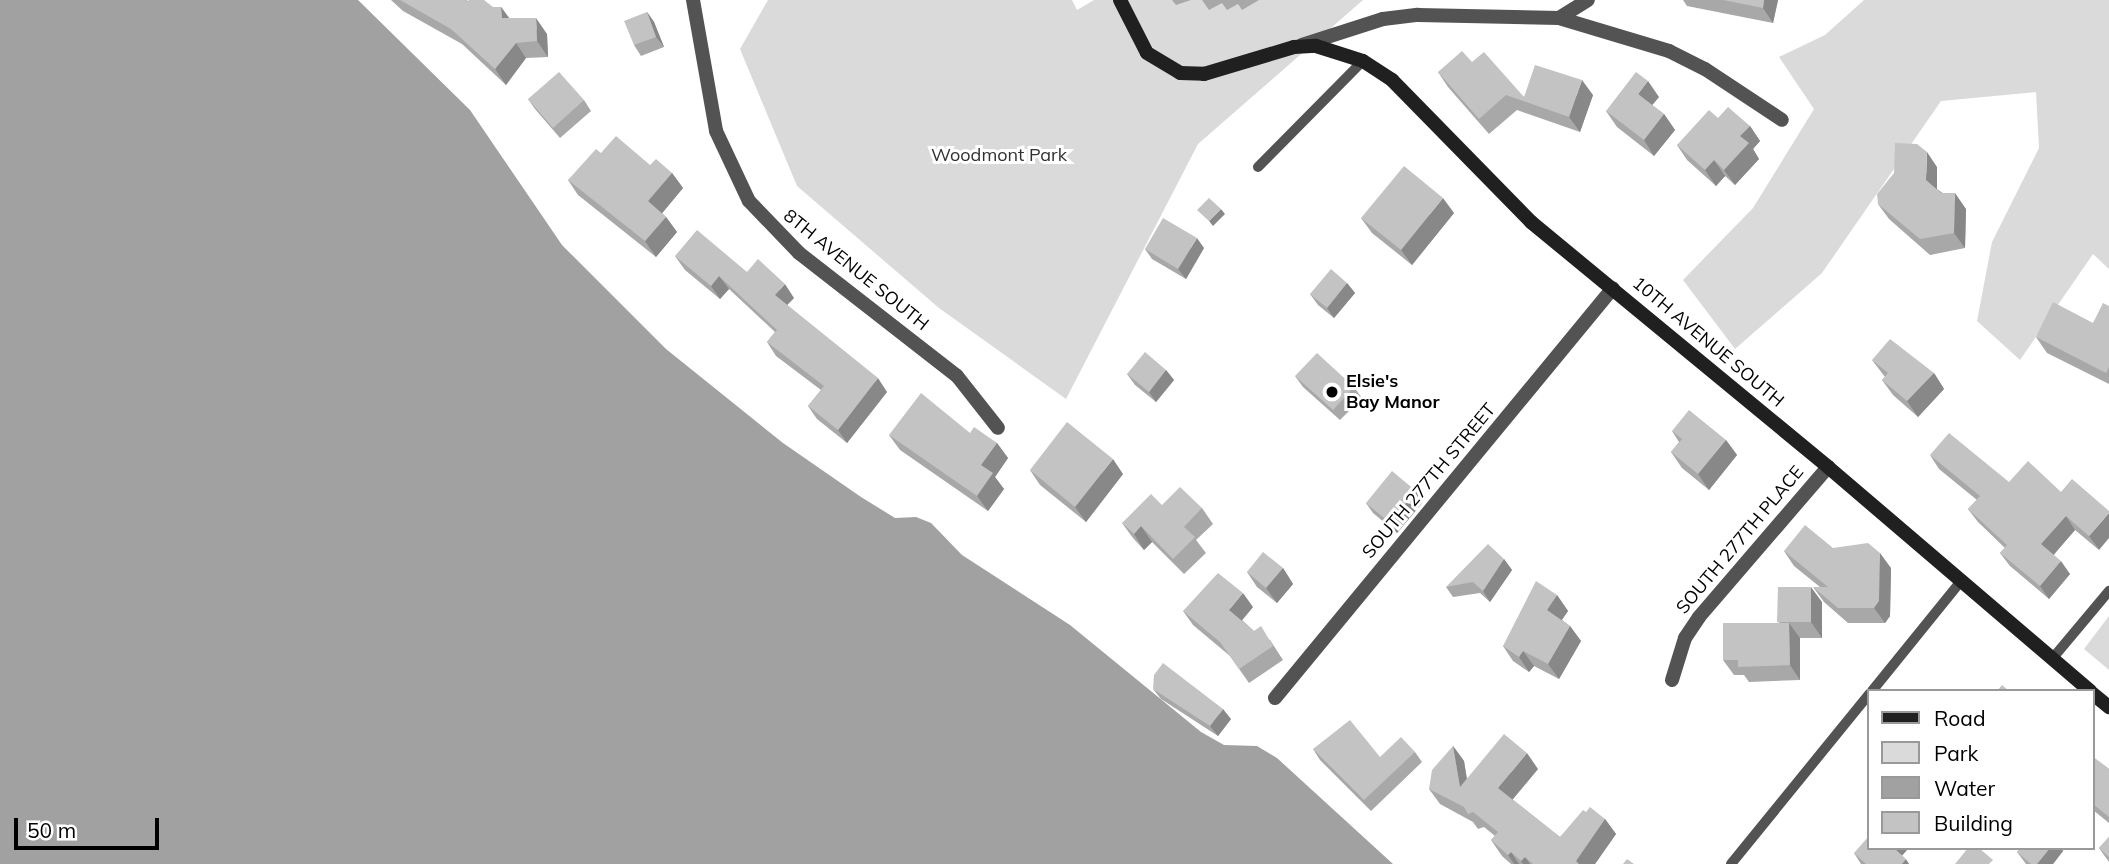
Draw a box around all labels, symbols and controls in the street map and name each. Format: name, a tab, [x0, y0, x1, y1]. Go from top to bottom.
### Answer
park label: Woodmont Park	[931, 144, 1067, 166]
street label: 8TH AVENUE SOUTH	[779, 205, 933, 335]
street label: 10TH AVENUE SOUTH	[1628, 272, 1788, 412]
place label: Elsie's Bay Manor	[1346, 371, 1440, 414]
marker: Elsie's Bay Manor	[1324, 384, 1340, 400]
street label: SOUTH 277TH STREET	[1358, 399, 1500, 563]
street label: SOUTH 277TH PLACE	[1672, 462, 1808, 618]
legend	[1868, 689, 2095, 850]
text: Road	[1934, 705, 1985, 731]
text: Park	[1934, 740, 1978, 766]
text: Water	[1934, 775, 1995, 801]
scale bar	[18, 804, 163, 848]
text: Building	[1934, 810, 2013, 836]
text: 50 m	[27, 817, 76, 843]

